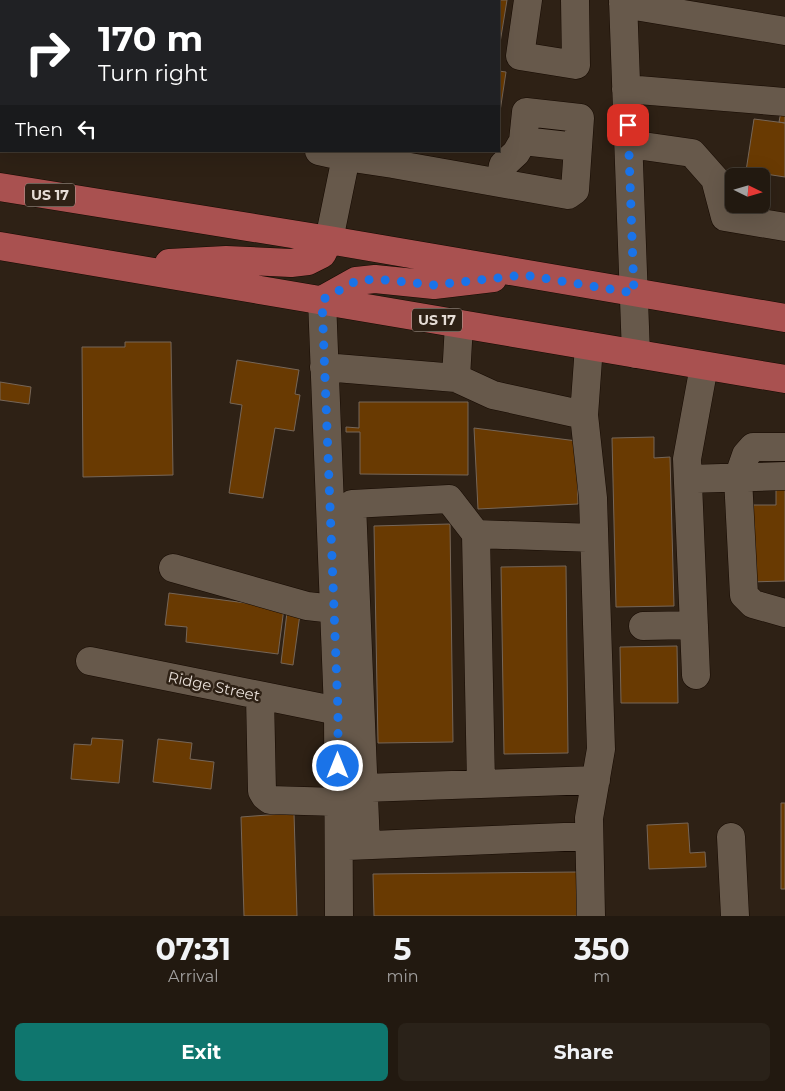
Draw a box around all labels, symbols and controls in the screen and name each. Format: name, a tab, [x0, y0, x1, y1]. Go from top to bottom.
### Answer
text: 170 m	[98, 17, 203, 60]
icon: right	[15, 20, 80, 85]
text: Turn right	[98, 60, 208, 87]
pin	[607, 104, 649, 146]
icon: arrive	[614, 111, 642, 139]
icon: left	[73, 115, 101, 143]
text: Then	[15, 118, 63, 141]
north arrow	[725, 168, 770, 212]
map controls	[725, 168, 770, 213]
road number: US 17	[25, 184, 75, 206]
road number: US 17	[412, 308, 462, 332]
street label: Ridge Street	[166, 667, 262, 705]
position arrow	[311, 739, 363, 791]
text: 07:31	[155, 931, 231, 968]
text: 5	[394, 931, 411, 968]
text: 350	[574, 931, 630, 968]
text: Arrival	[168, 967, 218, 986]
text: min	[386, 967, 419, 986]
text: m	[593, 967, 610, 986]
button: Exit	[15, 1023, 388, 1081]
button: Share	[398, 1023, 770, 1081]

